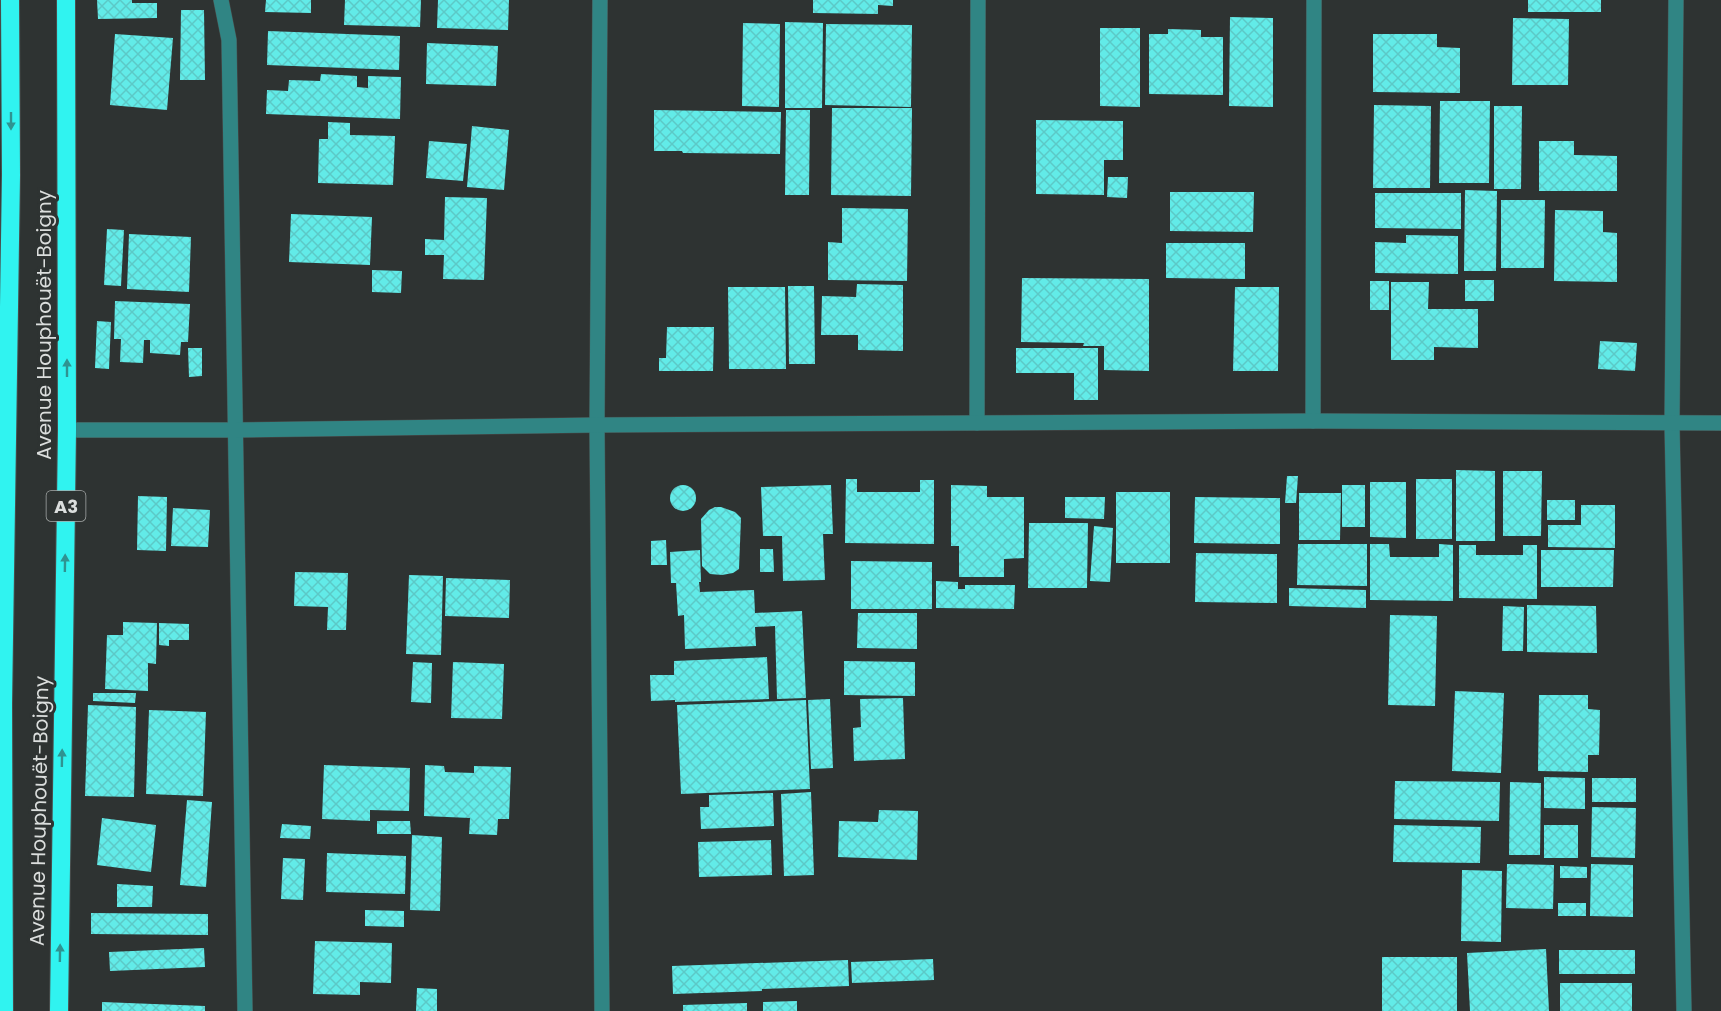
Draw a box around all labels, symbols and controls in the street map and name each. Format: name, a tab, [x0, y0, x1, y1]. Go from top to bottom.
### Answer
one-way arrow	[6, 112, 16, 131]
street label: Avenue Houphouët-Boigny	[30, 190, 58, 460]
one-way arrow	[62, 358, 72, 377]
road number: A3	[46, 491, 86, 521]
one-way arrow	[60, 553, 70, 572]
street label: Avenue Houphouët-Boigny	[23, 676, 55, 946]
one-way arrow	[57, 748, 67, 767]
one-way arrow	[55, 943, 64, 962]

